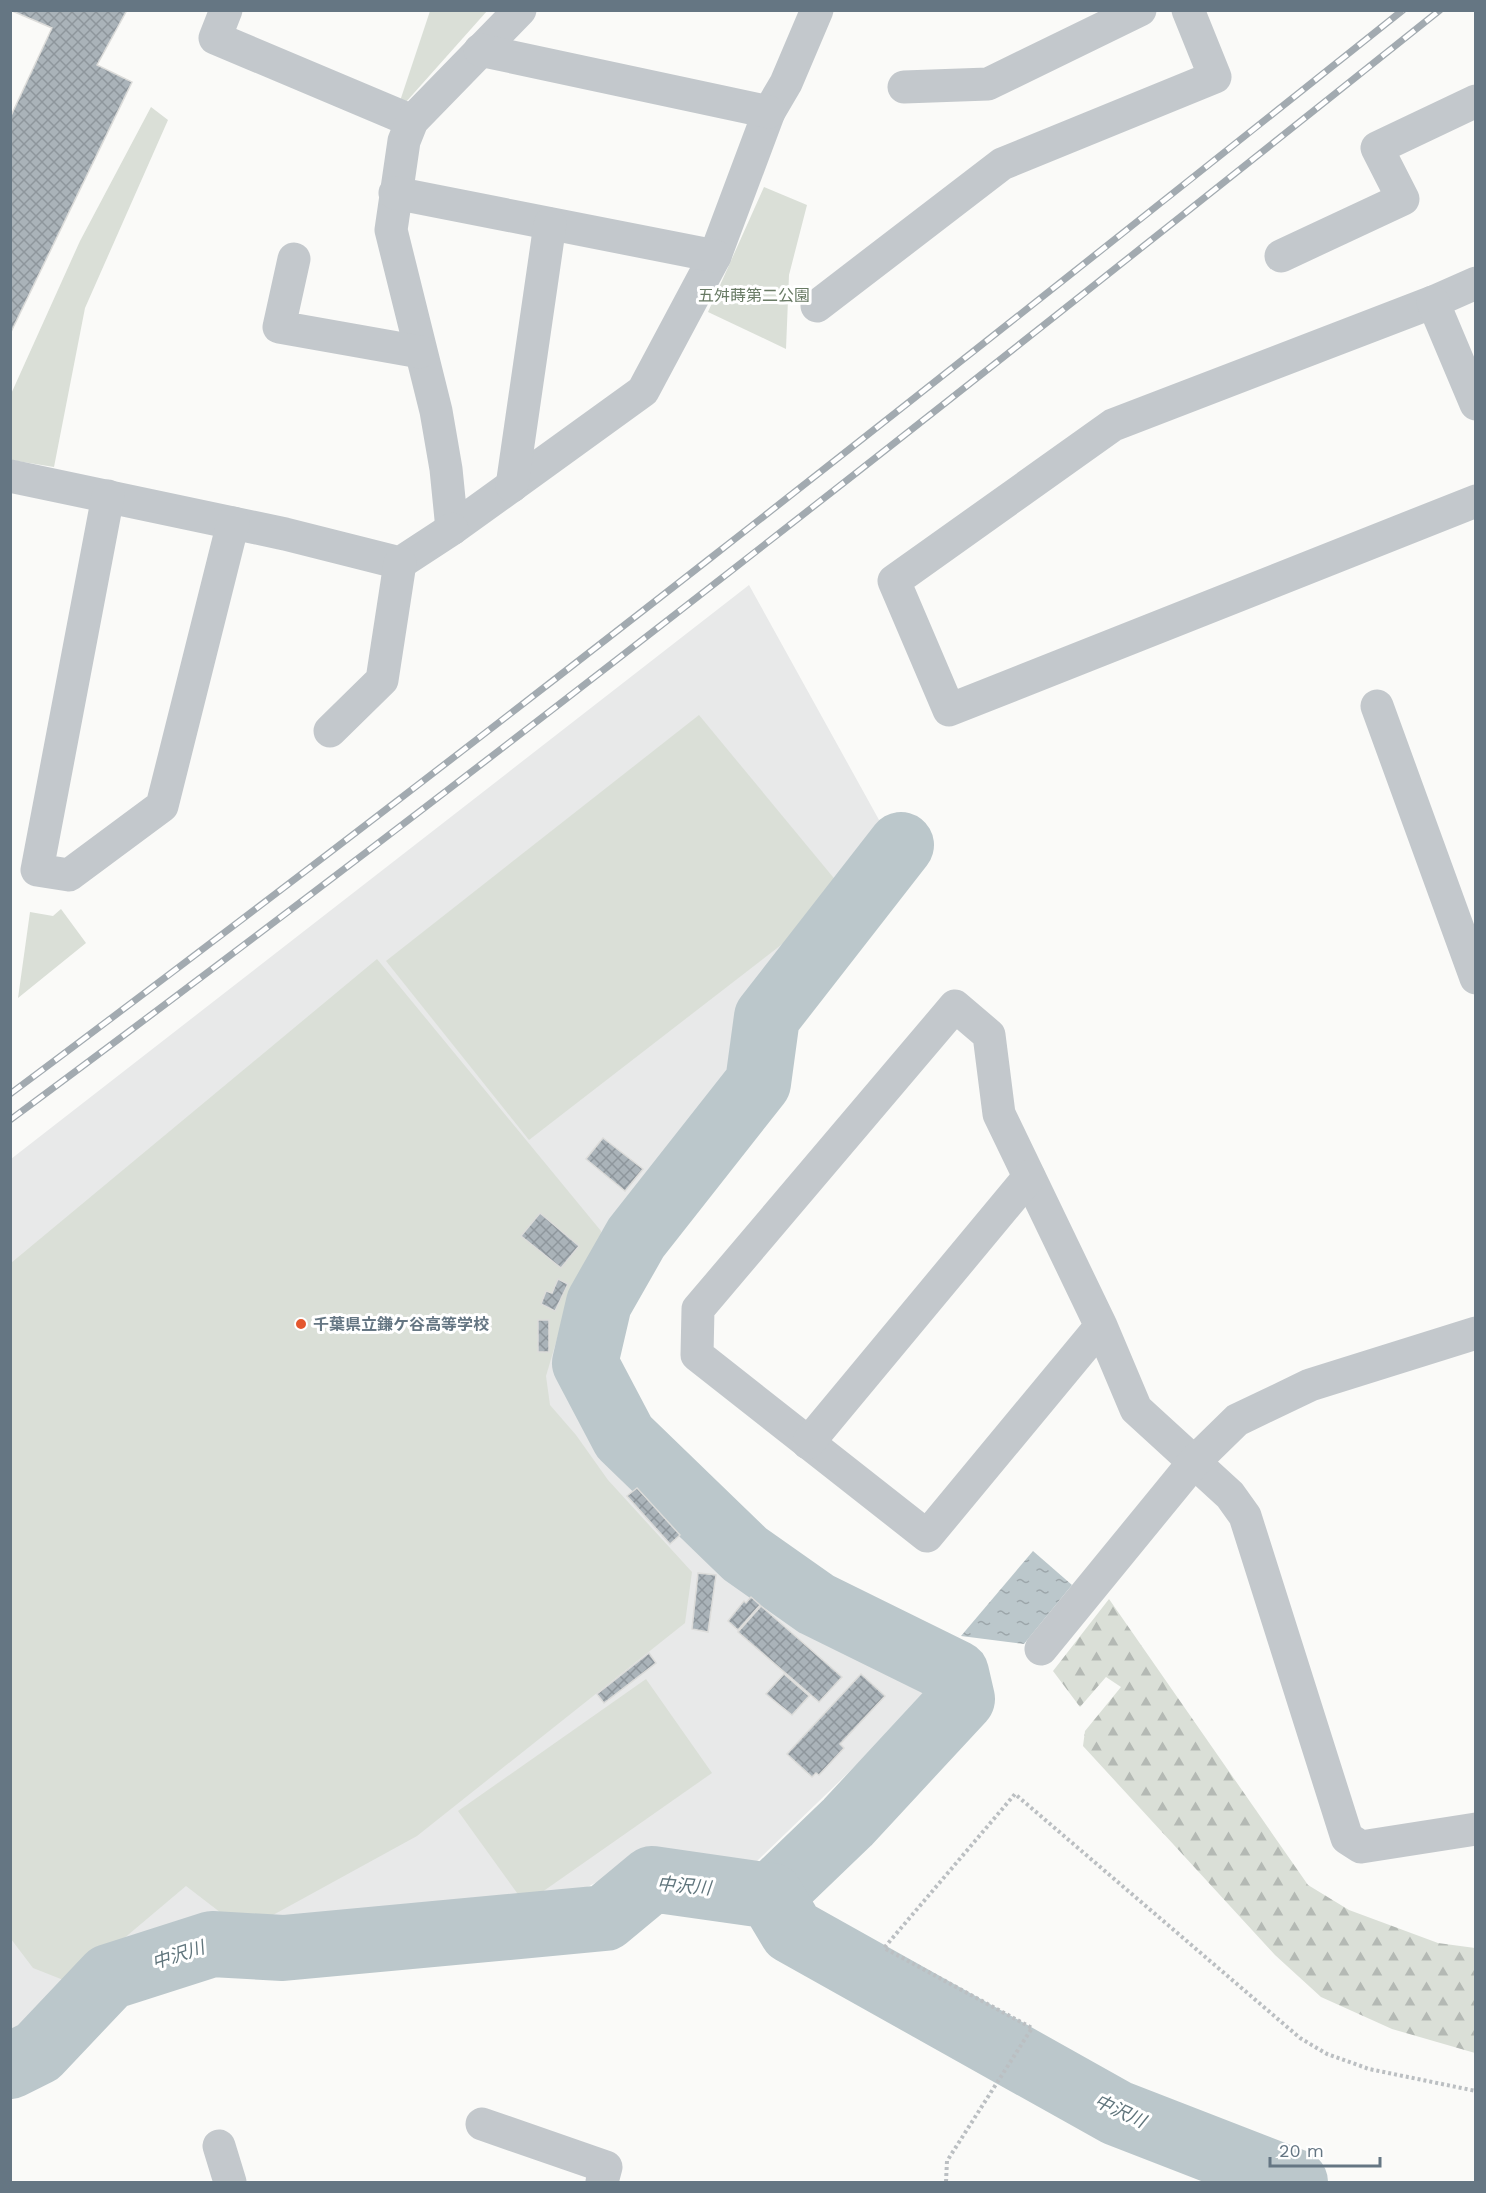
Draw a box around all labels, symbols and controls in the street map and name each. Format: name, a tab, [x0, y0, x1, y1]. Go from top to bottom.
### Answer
park label: 五舛蒔第二公園	[698, 286, 810, 305]
place label: 千葉県立鎌ケ谷高等学校	[313, 1315, 489, 1334]
marker: 千葉県立鎌ケ谷高等学校	[294, 1317, 308, 1331]
water label: 中沢川	[656, 1873, 714, 1898]
water label: 中沢川	[149, 1936, 209, 1973]
water label: 中沢川	[1091, 2090, 1151, 2132]
scale bar	[1270, 2130, 1380, 2168]
text: 20 m	[1279, 2140, 1324, 2161]

